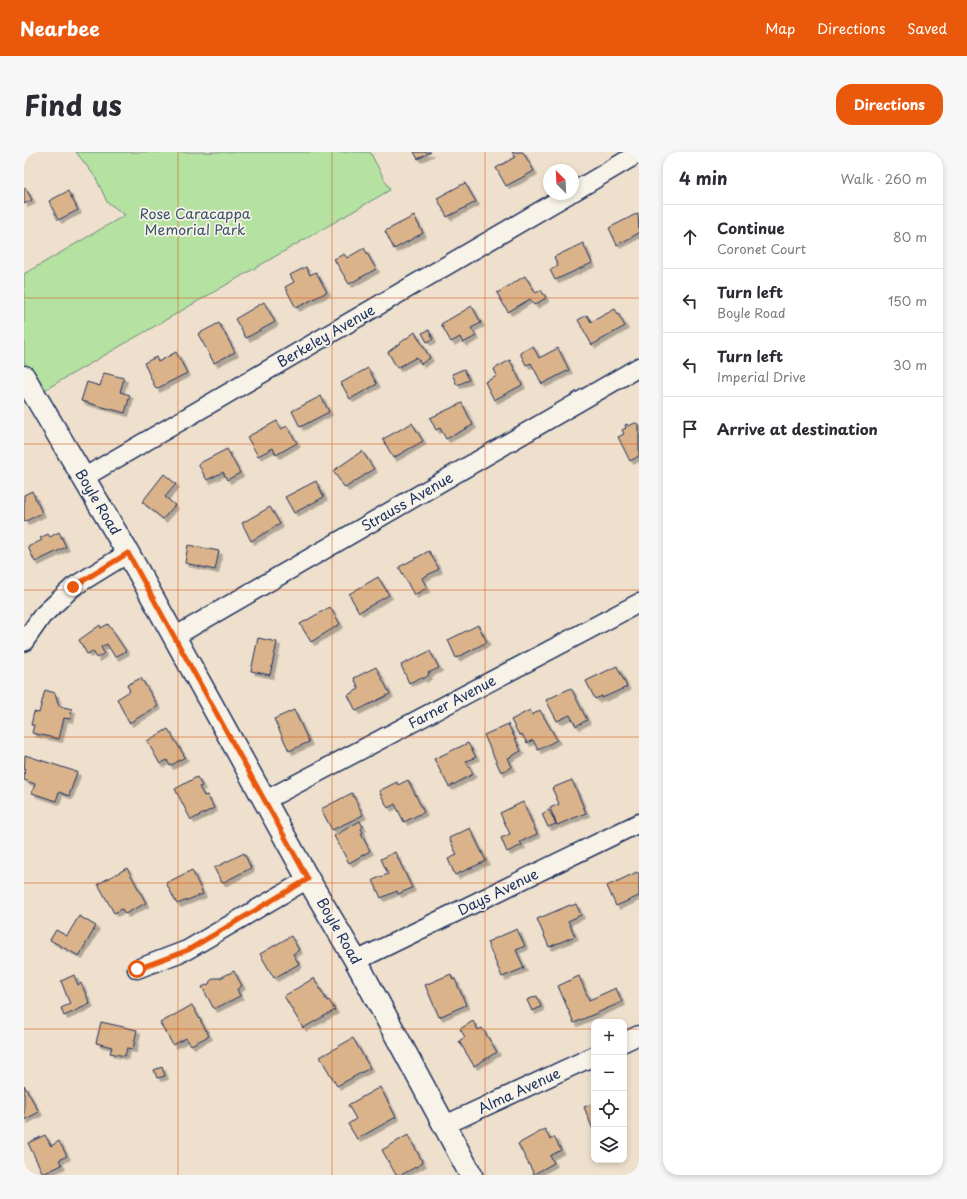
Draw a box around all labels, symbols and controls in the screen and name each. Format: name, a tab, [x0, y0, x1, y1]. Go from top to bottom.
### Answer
text: Nearbee	[20, 14, 100, 42]
text: Map	[765, 18, 795, 39]
text: Directions	[817, 18, 885, 39]
text: Saved	[907, 18, 947, 39]
text: Find us	[24, 83, 122, 126]
button: Directions	[836, 84, 943, 125]
north arrow	[543, 164, 579, 200]
text: 4 min	[679, 165, 727, 191]
text: Walk · 260 m	[841, 169, 927, 188]
park label: Rose Caracappa Memorial Park	[139, 203, 251, 240]
text: Continue	[717, 216, 785, 239]
icon: ahead	[679, 226, 701, 248]
text: 80 m	[893, 227, 927, 246]
text: Coronet Court	[717, 239, 806, 258]
text: Turn left	[717, 280, 783, 303]
icon: left	[679, 290, 701, 312]
text: 150 m	[888, 291, 927, 310]
street label: Berkeley Avenue	[273, 299, 379, 372]
text: Boyle Road	[717, 303, 786, 322]
text: Turn left	[717, 344, 783, 367]
icon: left	[679, 354, 701, 376]
text: 30 m	[893, 355, 927, 374]
text: Imperial Drive	[717, 367, 806, 386]
text: Arrive at destination	[717, 417, 878, 440]
icon: arrive	[679, 418, 701, 440]
street label: Boyle Road	[70, 465, 126, 539]
street label: Strauss Avenue	[357, 467, 457, 536]
route end	[64, 578, 82, 596]
street label: Farner Avenue	[404, 669, 500, 734]
street label: Days Avenue	[454, 863, 542, 920]
street label: Boyle Road	[312, 894, 367, 968]
route start	[128, 960, 146, 978]
map controls	[591, 1019, 627, 1163]
button: +	[591, 1019, 627, 1055]
button: −	[591, 1055, 627, 1091]
street label: Alma Avenue	[474, 1062, 564, 1119]
button: locate	[591, 1091, 627, 1127]
button: layers	[591, 1127, 627, 1163]

